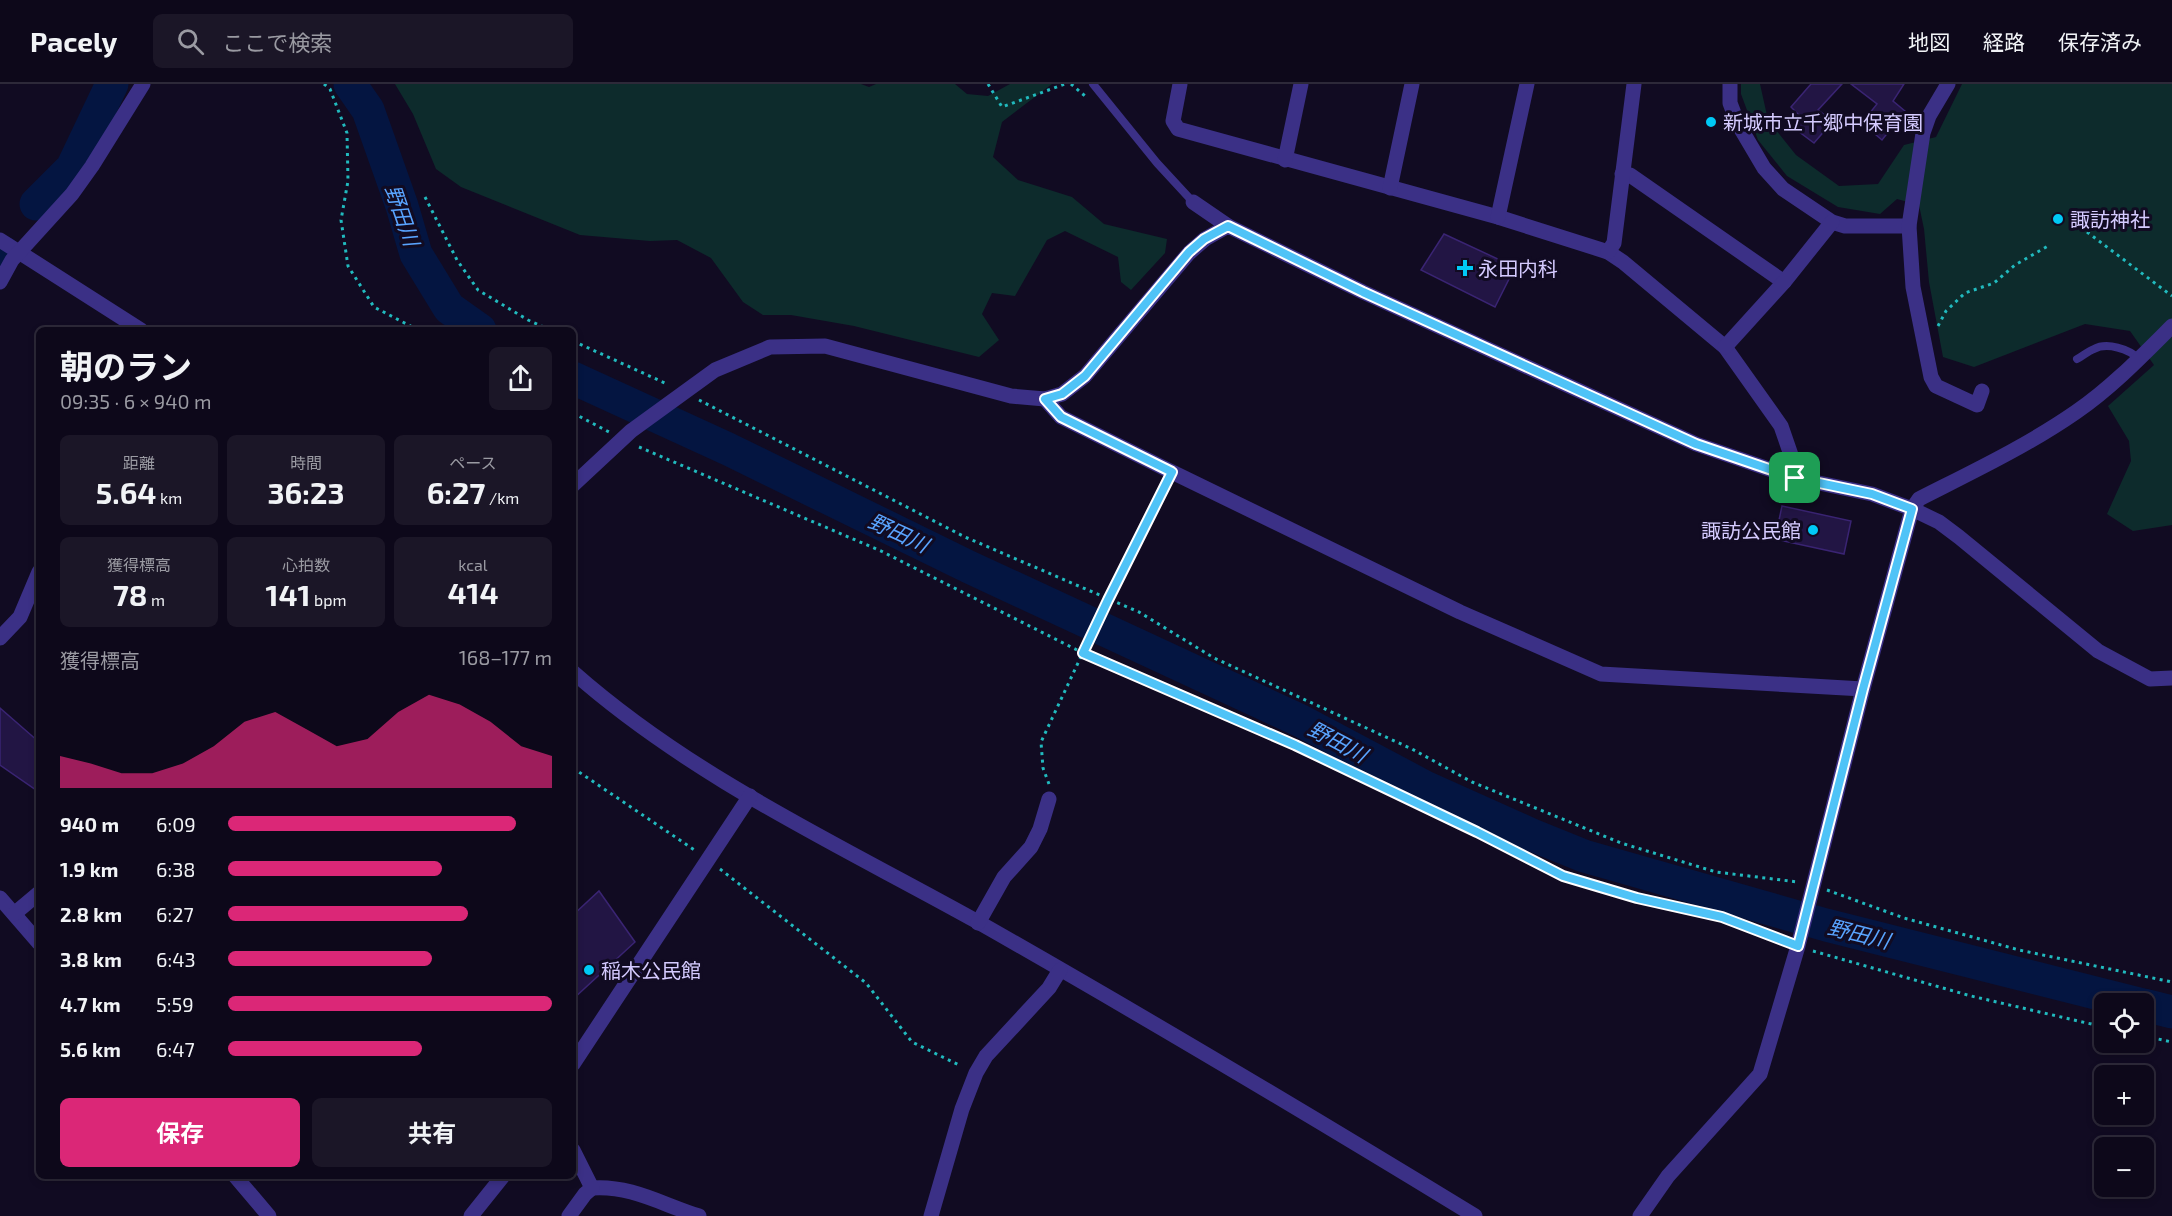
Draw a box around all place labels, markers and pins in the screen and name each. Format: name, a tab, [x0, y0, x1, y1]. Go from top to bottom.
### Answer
place label: 新城市立千郷中保育園	[1723, 110, 1923, 134]
marker: 新城市立千郷中保育園	[1704, 115, 1718, 129]
place label: 諏訪神社	[2070, 207, 2150, 231]
marker: 諏訪神社	[2051, 212, 2065, 226]
place label: 永田内科	[1478, 256, 1558, 280]
marker: 永田内科	[1456, 259, 1474, 277]
pin	[1769, 452, 1820, 503]
place label: 諏訪公民館	[1701, 518, 1801, 542]
marker: 諏訪公民館	[1806, 523, 1820, 537]
place label: 稲木公民館	[601, 958, 701, 982]
marker: 稲木公民館	[582, 963, 596, 977]

